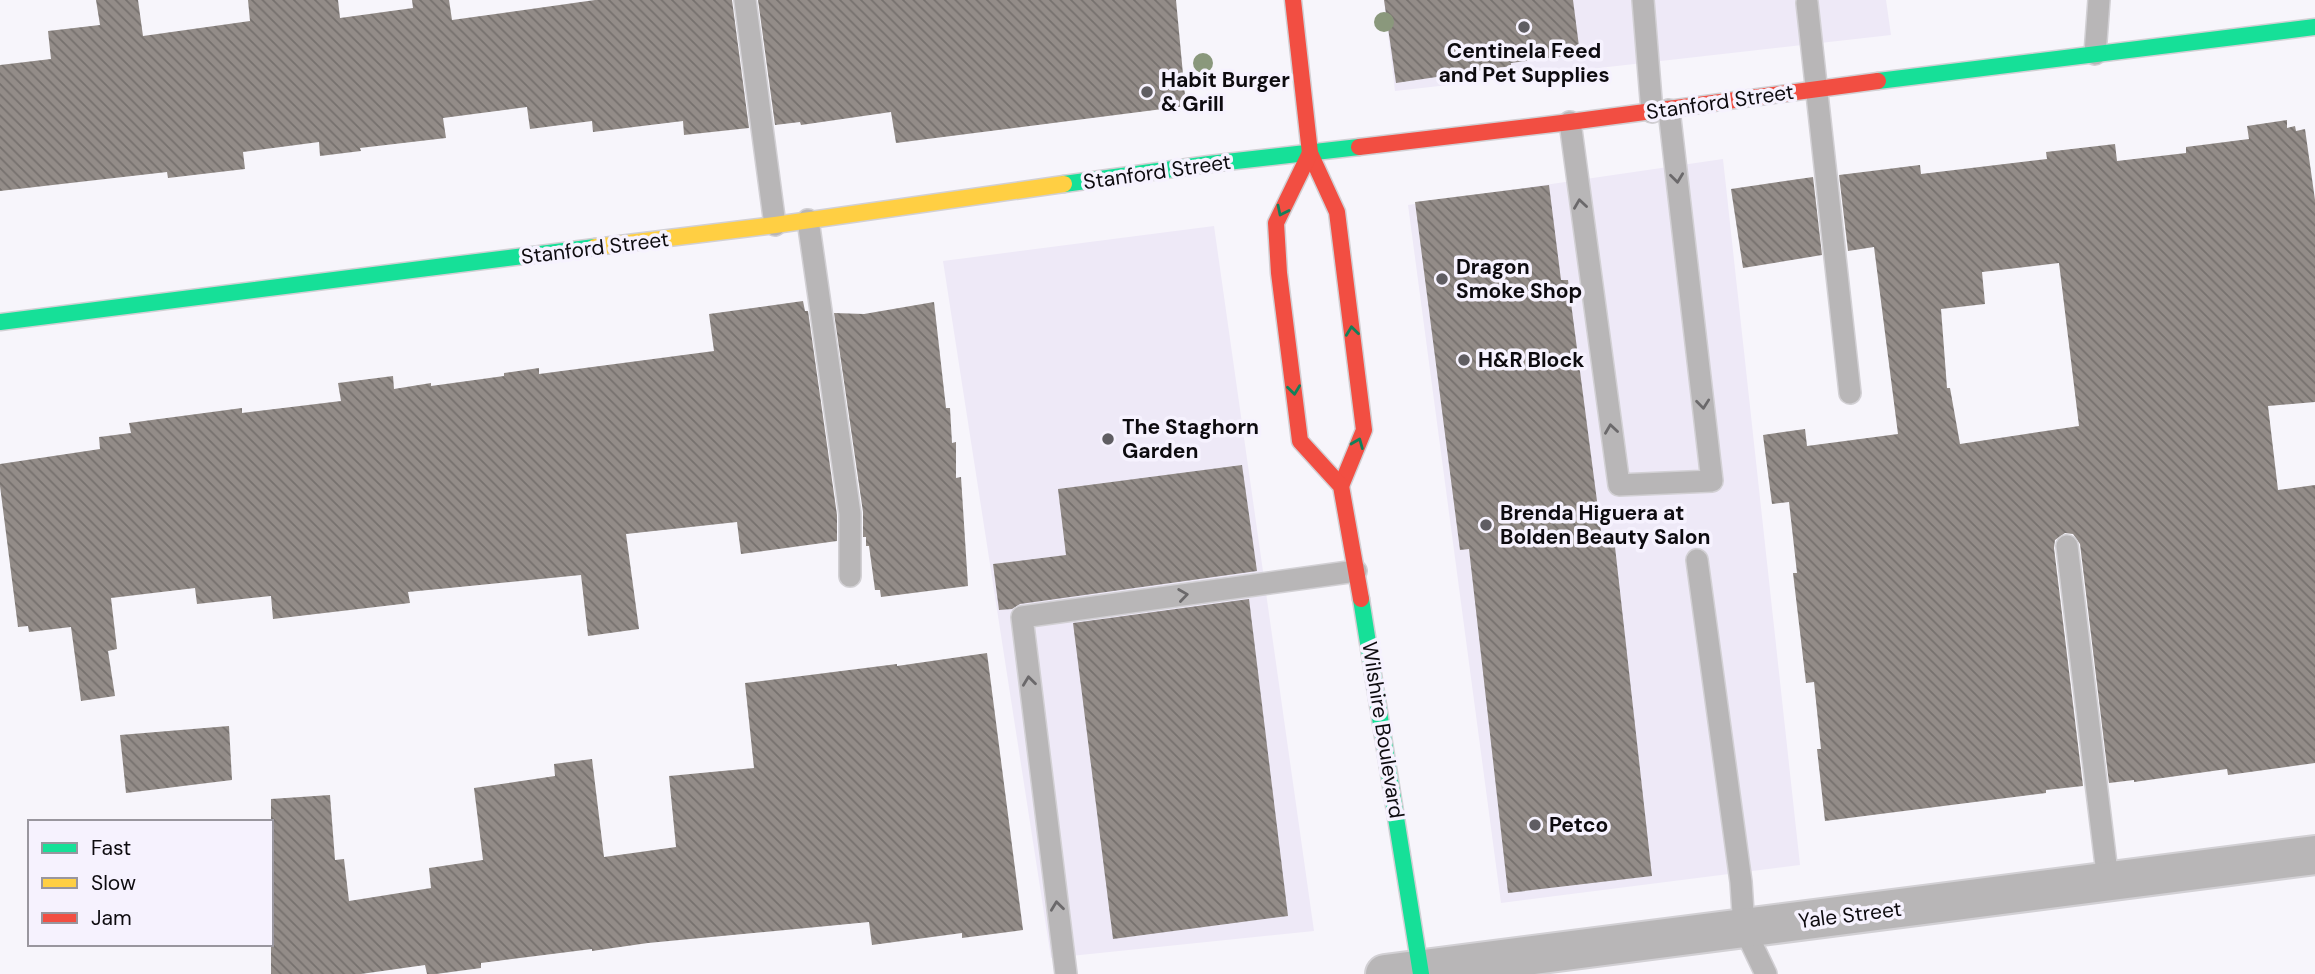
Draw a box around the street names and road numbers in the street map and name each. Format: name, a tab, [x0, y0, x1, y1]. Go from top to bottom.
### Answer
street label: Stanford Street	[1644, 78, 1796, 126]
street label: Stanford Street	[1081, 148, 1233, 196]
street label: Stanford Street	[519, 225, 671, 271]
street label: Wilshire Boulevard	[1355, 640, 1411, 820]
street label: Yale Street	[1797, 895, 1903, 935]

